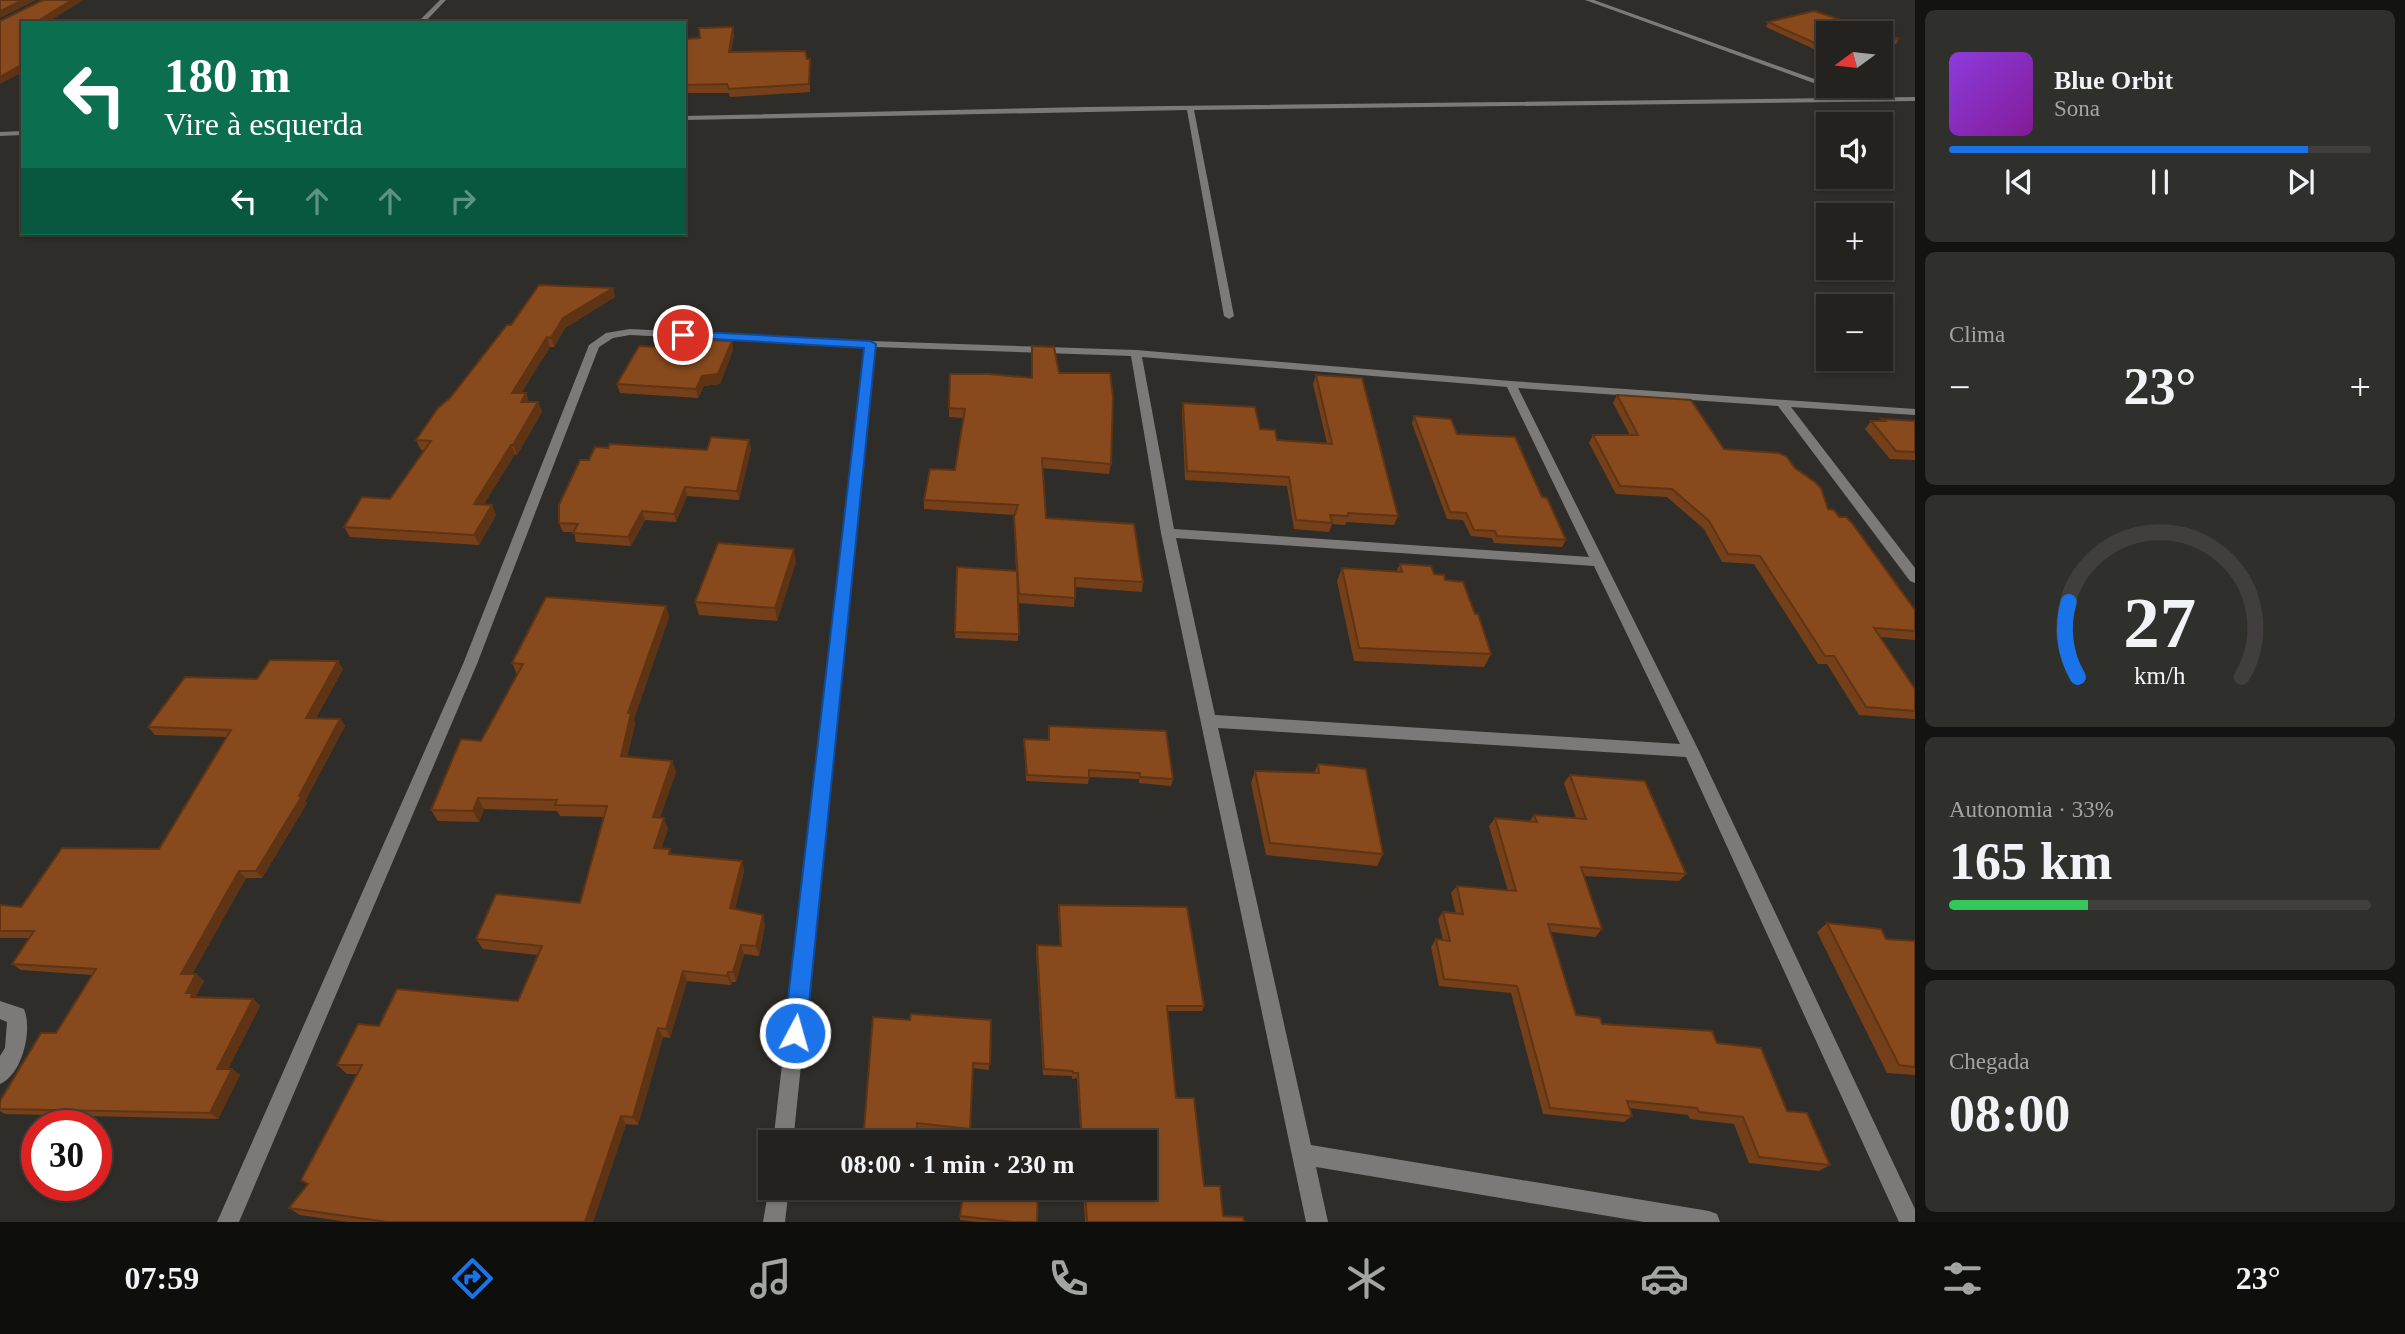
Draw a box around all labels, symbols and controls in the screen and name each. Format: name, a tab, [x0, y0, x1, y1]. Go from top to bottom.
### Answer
north arrow	[1816, 21, 1894, 98]
map controls	[1816, 21, 1893, 371]
text: 180 m	[164, 48, 291, 103]
icon: left	[49, 49, 140, 140]
text: Blue Orbit	[2054, 66, 2173, 95]
text: Sona	[2054, 96, 2100, 121]
text: Vire à esquerda	[164, 106, 363, 142]
button: sound	[1816, 112, 1893, 189]
icon: previous	[2000, 163, 2038, 201]
icon: pause	[2141, 163, 2179, 201]
icon: next	[2282, 163, 2320, 201]
icon: left	[225, 182, 263, 220]
icon: ahead	[298, 182, 336, 220]
icon: ahead	[371, 182, 409, 220]
icon: right	[444, 182, 482, 220]
button: +	[1816, 203, 1893, 280]
button: −	[1816, 294, 1893, 371]
pin	[653, 305, 713, 365]
icon: arrive	[664, 316, 702, 354]
text: Clima	[1949, 322, 2005, 347]
text: 23°	[2124, 358, 2196, 415]
text: −	[1949, 366, 1970, 408]
text: +	[2350, 366, 2371, 408]
text: 27	[2124, 582, 2196, 663]
text: km/h	[2134, 662, 2186, 689]
text: Autonomia · 33%	[1949, 797, 2114, 822]
text: 165 km	[1949, 833, 2112, 890]
position arrow	[758, 996, 832, 1070]
text: Chegada	[1949, 1049, 2029, 1074]
text: 08:00	[1949, 1085, 2070, 1142]
speed limit sign: 30	[21, 1110, 112, 1201]
text: 08:00 · 1 min · 230 m	[841, 1150, 1075, 1179]
icon: directions	[448, 1254, 497, 1303]
icon: music	[746, 1254, 795, 1303]
icon: phone	[1044, 1254, 1093, 1303]
icon: climate	[1342, 1254, 1391, 1303]
icon: car	[1640, 1254, 1689, 1303]
icon: filters	[1938, 1254, 1987, 1303]
text: 07:59	[124, 1260, 199, 1296]
text: 23°	[2236, 1260, 2280, 1296]

